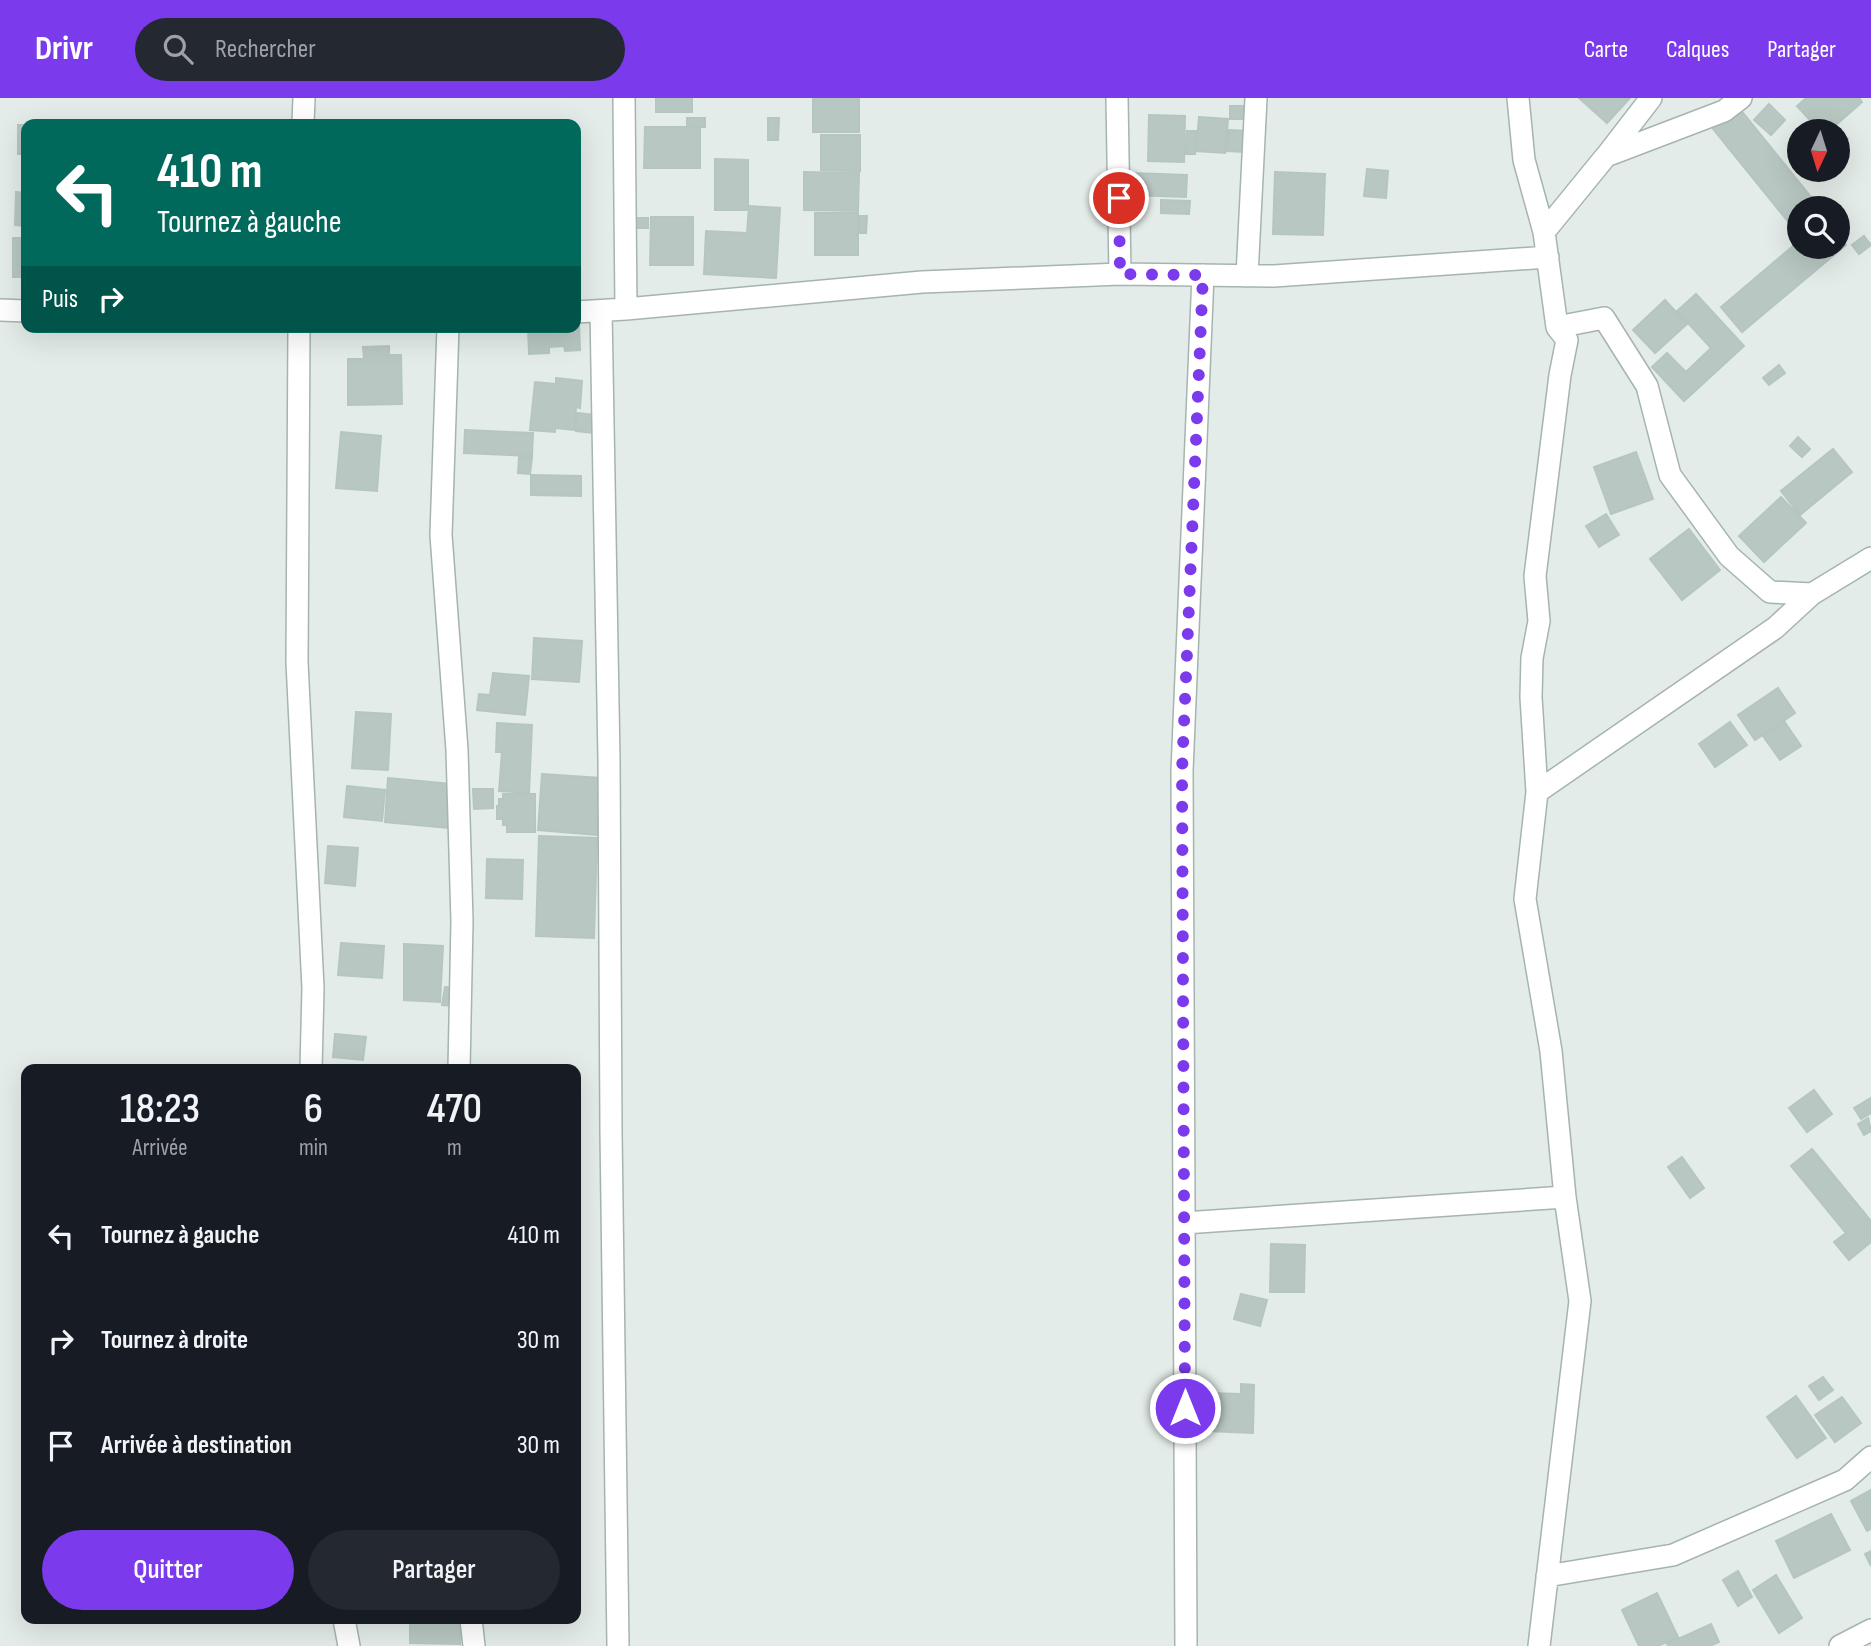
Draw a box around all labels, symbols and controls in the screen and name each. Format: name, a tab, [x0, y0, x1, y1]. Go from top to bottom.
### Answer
search box	[135, 18, 625, 81]
text: Drivr	[35, 29, 93, 69]
icon: search	[159, 30, 197, 68]
text: Rechercher	[215, 34, 316, 65]
text: Carte	[1584, 35, 1628, 64]
text: Calques	[1666, 35, 1729, 64]
text: Partager	[1767, 35, 1836, 64]
north arrow	[1787, 119, 1850, 182]
map controls	[1787, 119, 1850, 259]
text: 410 m	[157, 143, 263, 202]
icon: left	[42, 147, 133, 238]
pin	[1089, 168, 1149, 228]
icon: arrive	[1100, 179, 1138, 217]
button: search	[1787, 196, 1850, 259]
text: Tournez à gauche	[157, 203, 342, 242]
icon: right	[92, 280, 130, 318]
text: Puis	[42, 284, 78, 315]
text: 18:23	[120, 1084, 200, 1135]
text: 6	[304, 1084, 323, 1135]
text: 470	[427, 1084, 482, 1135]
text: Arrivée	[132, 1134, 187, 1162]
text: min	[299, 1134, 328, 1162]
text: m	[447, 1134, 462, 1162]
icon: left	[42, 1217, 80, 1255]
text: Tournez à gauche	[101, 1220, 259, 1251]
text: 410 m	[508, 1220, 560, 1251]
icon: right	[42, 1322, 80, 1360]
text: Tournez à droite	[101, 1325, 248, 1356]
text: 30 m	[517, 1325, 560, 1356]
position arrow	[1148, 1371, 1222, 1445]
icon: arrive	[42, 1427, 80, 1465]
text: Arrivée à destination	[101, 1430, 292, 1461]
text: 30 m	[517, 1430, 560, 1461]
button: Quitter	[42, 1530, 294, 1610]
button: Partager	[308, 1530, 560, 1610]

